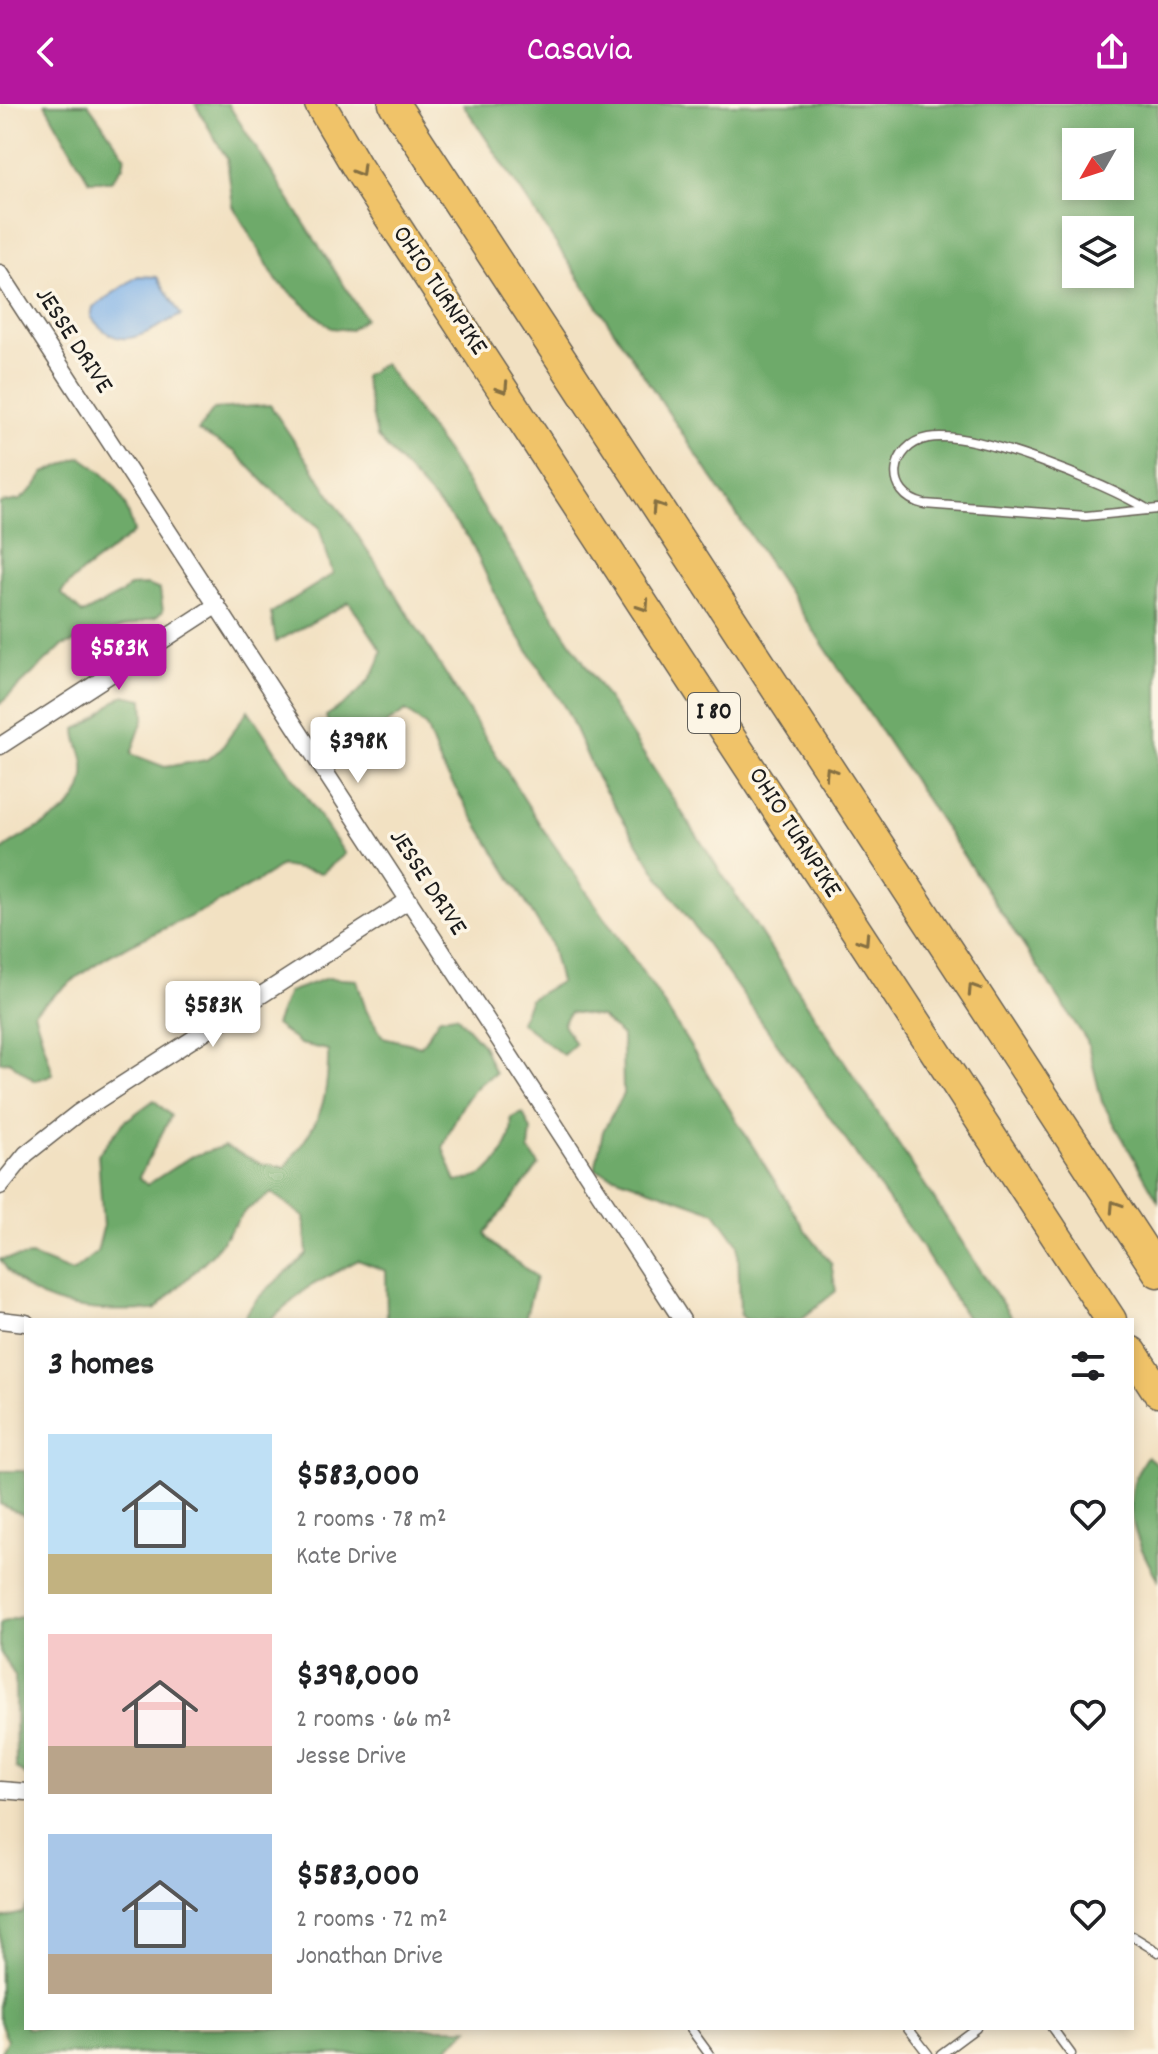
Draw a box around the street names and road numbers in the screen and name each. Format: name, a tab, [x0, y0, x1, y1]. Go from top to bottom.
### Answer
street label: OHIO TURNPIKE	[382, 219, 496, 363]
street label: JESSE DRIVE	[25, 280, 121, 402]
road number: I 80	[688, 693, 740, 733]
street label: OHIO TURNPIKE	[738, 760, 850, 906]
street label: JESSE DRIVE	[379, 822, 475, 944]

